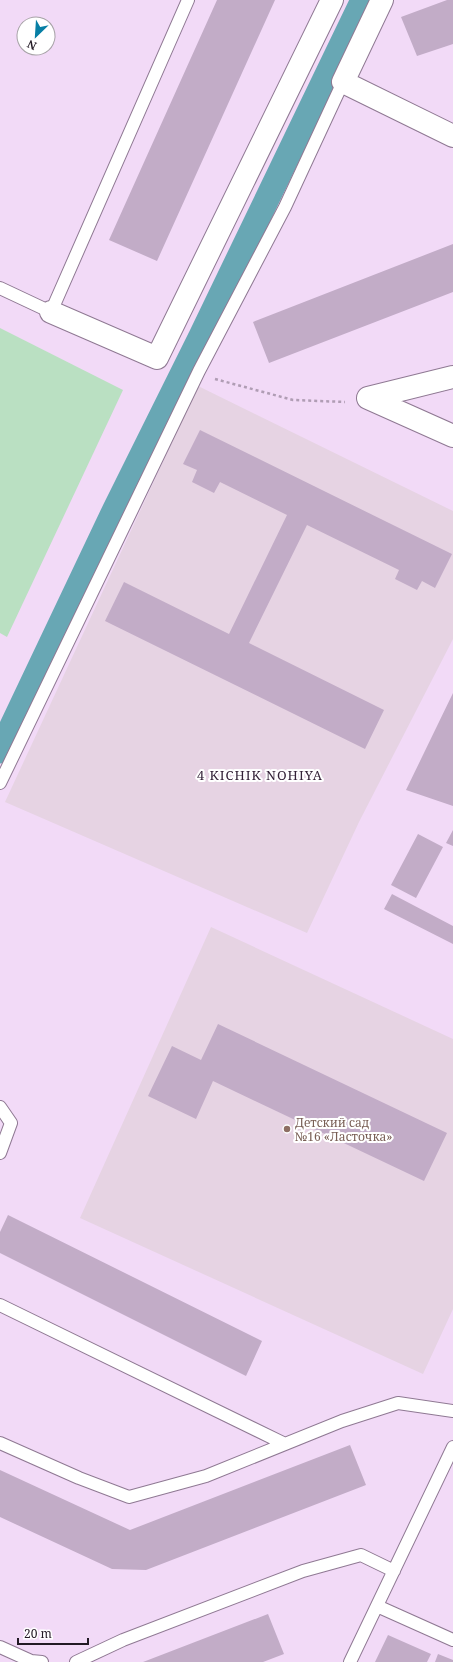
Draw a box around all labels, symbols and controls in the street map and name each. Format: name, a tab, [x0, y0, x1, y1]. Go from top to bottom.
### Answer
north arrow	[16, 16, 56, 56]
text: N	[24, 37, 39, 54]
district label: 4 KICHIK NOHIYA	[197, 766, 323, 784]
place label: Детский сад №16 «Ласточка»	[295, 1114, 393, 1145]
marker: Детский сад №16 «Ласточка»	[282, 1124, 292, 1134]
scale bar	[18, 1620, 88, 1646]
text: 20 m	[24, 1625, 52, 1642]

